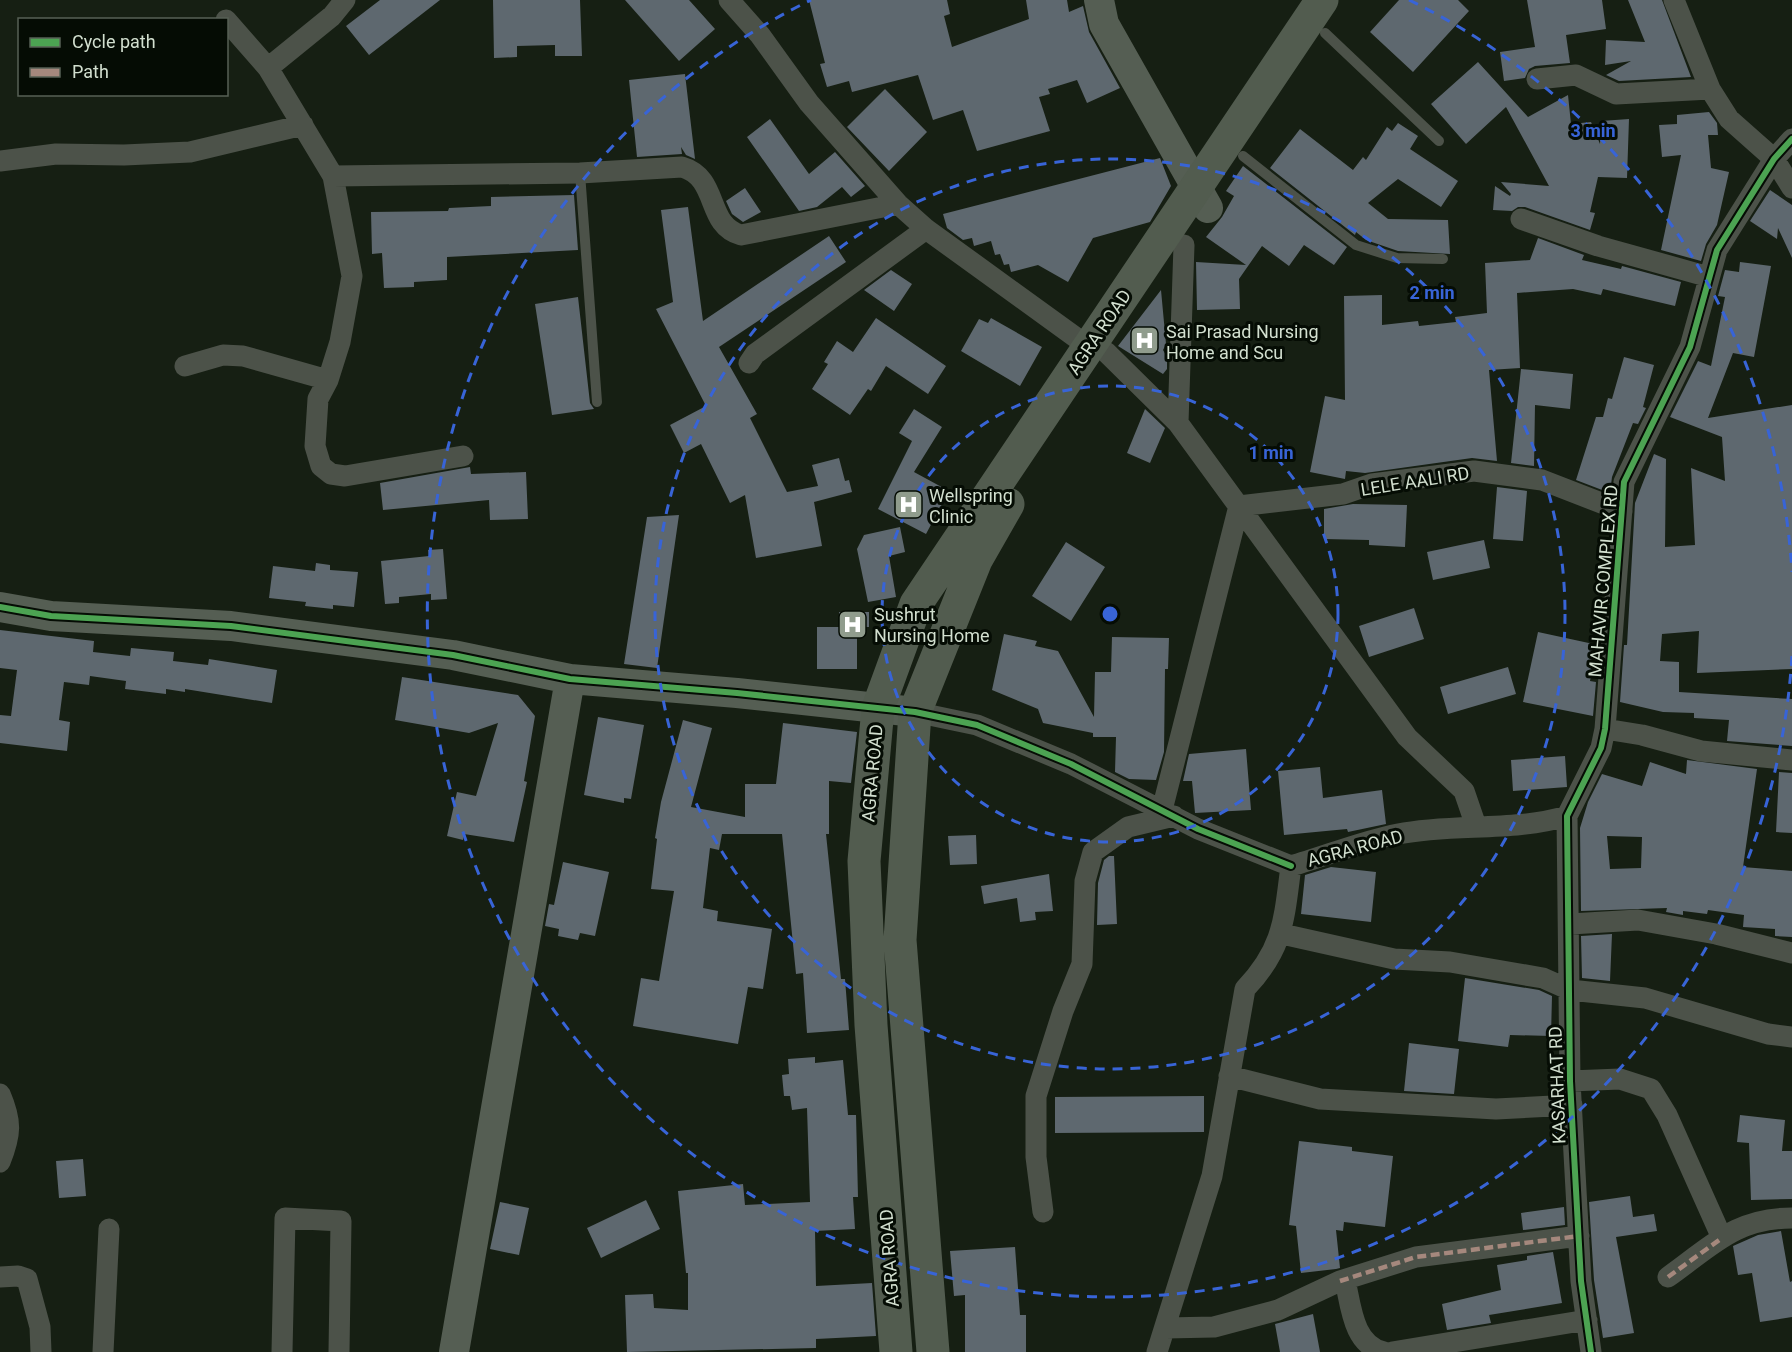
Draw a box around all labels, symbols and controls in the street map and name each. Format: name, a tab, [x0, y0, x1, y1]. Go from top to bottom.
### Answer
legend	[18, 18, 228, 96]
text: Cycle path	[72, 31, 156, 52]
text: Path	[72, 61, 109, 82]
text: 3 min	[1570, 120, 1616, 141]
text: 2 min	[1409, 282, 1455, 303]
street label: AGRA ROAD	[1063, 285, 1135, 379]
place label: Sai Prasad Nursing Home and Scu	[1166, 321, 1319, 363]
hospital icon: Sai Prasad Nursing Home and Scu	[1129, 325, 1161, 357]
text: 1 min	[1248, 442, 1294, 463]
street label: LELE AALI RD	[1359, 462, 1471, 500]
street label: MAHAVIR COMPLEX RD	[1584, 484, 1622, 678]
place label: Wellspring Clinic	[929, 485, 1013, 527]
hospital icon: Wellspring Clinic	[892, 489, 924, 521]
place label: Sushrut Nursing Home	[874, 604, 989, 646]
centre of rings	[1100, 604, 1120, 624]
hospital icon: Sushrut Nursing Home	[837, 608, 869, 640]
street label: AGRA ROAD	[857, 723, 887, 823]
street label: AGRA ROAD	[1305, 825, 1405, 871]
street label: KASARHAT RD	[1544, 1026, 1570, 1144]
street label: AGRA ROAD	[875, 1208, 903, 1308]

